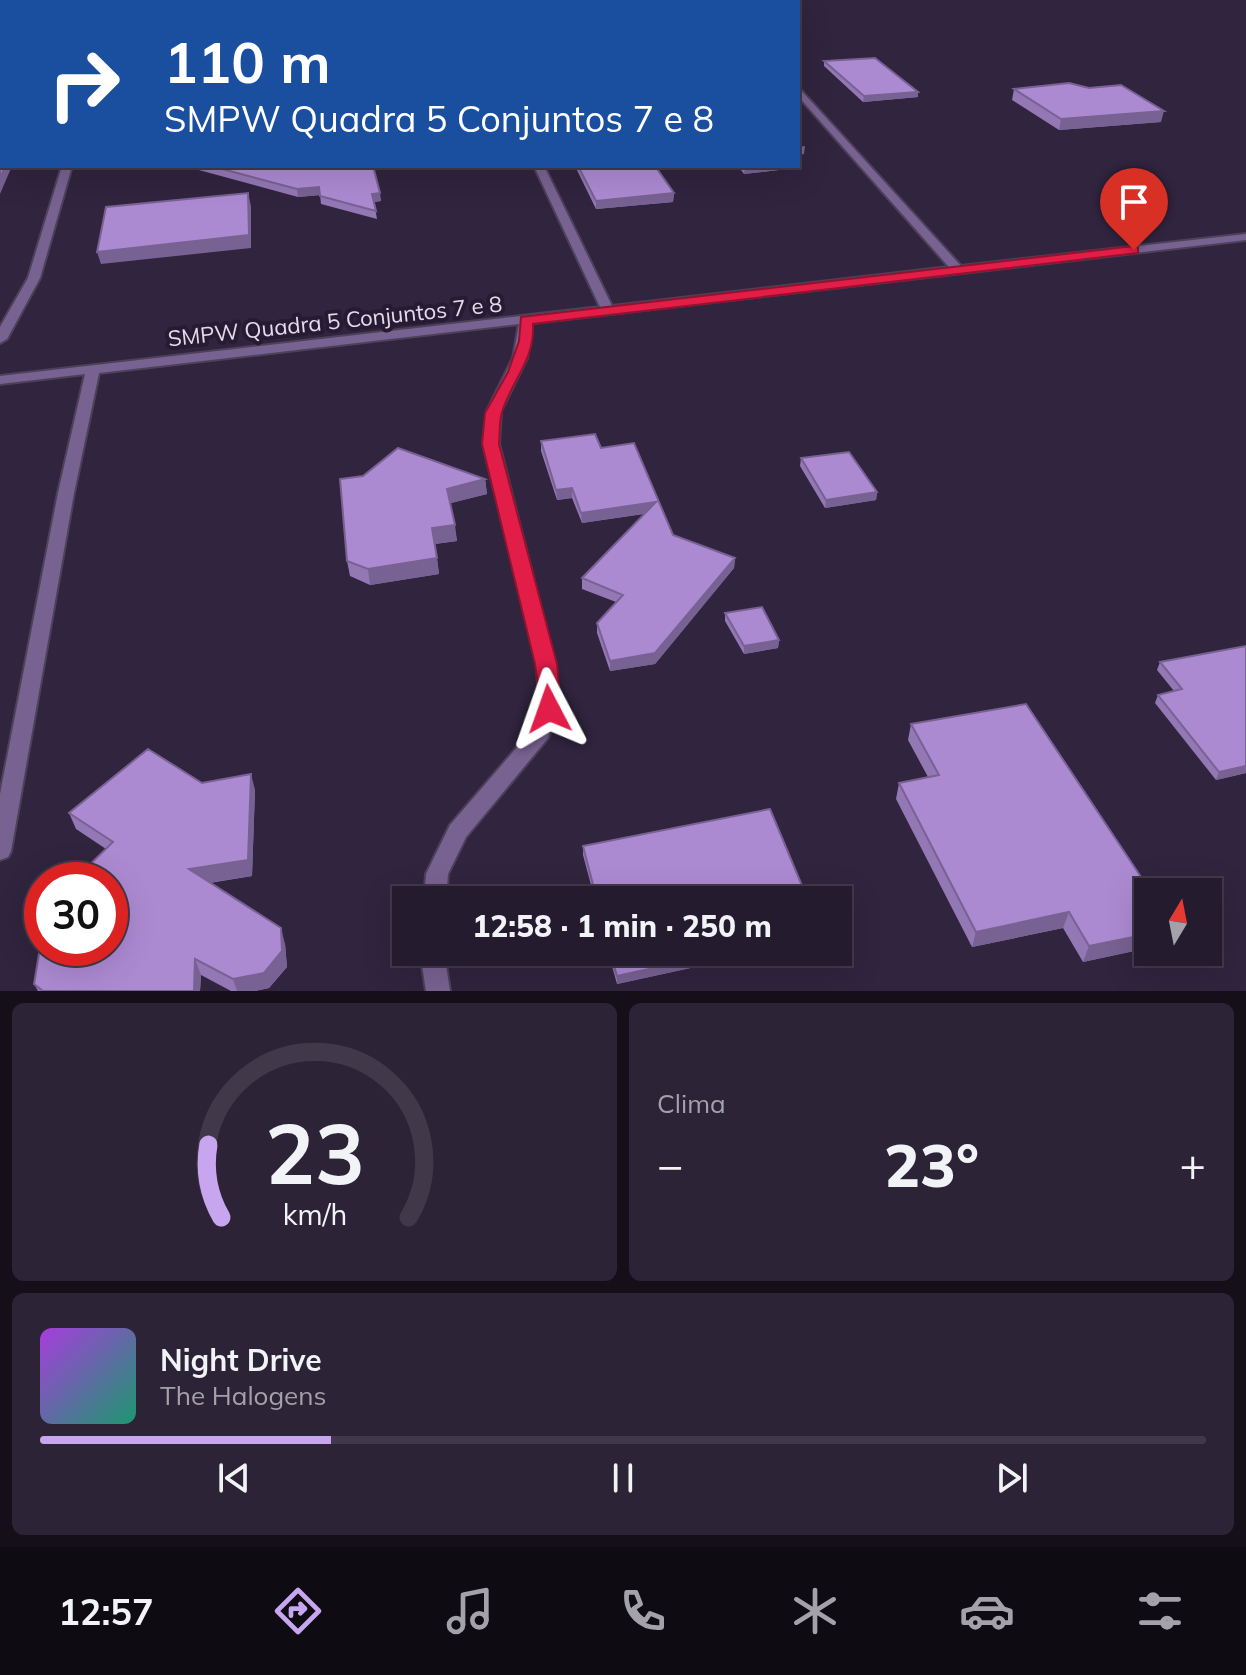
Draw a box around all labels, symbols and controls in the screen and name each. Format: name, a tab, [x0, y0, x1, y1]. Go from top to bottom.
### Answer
text: 110 m	[164, 27, 331, 97]
icon: right	[32, 32, 136, 136]
text: SMPW Quadra 5 Conjuntos 7 e 8	[164, 96, 714, 141]
pin	[1100, 168, 1168, 250]
icon: arrive	[1112, 180, 1156, 224]
street label: SMPW Quadra 5 Conjuntos 7 e 8	[166, 290, 504, 352]
position arrow	[507, 667, 591, 751]
speed limit sign: 30	[24, 862, 128, 966]
north arrow	[1134, 878, 1222, 966]
map controls	[1134, 878, 1222, 966]
text: 12:58 · 1 min · 250 m	[472, 907, 772, 945]
text: Clima	[657, 1087, 726, 1120]
text: 23	[265, 1100, 364, 1205]
text: 23°	[884, 1127, 979, 1202]
text: −	[657, 1137, 683, 1192]
text: +	[1180, 1137, 1206, 1192]
text: km/h	[282, 1196, 347, 1232]
text: Night Drive	[160, 1341, 322, 1379]
text: The Halogens	[160, 1379, 326, 1412]
icon: previous	[212, 1456, 256, 1500]
icon: pause	[601, 1456, 645, 1500]
icon: next	[990, 1456, 1034, 1500]
icon: directions	[270, 1583, 326, 1639]
icon: music	[442, 1583, 498, 1639]
icon: phone	[615, 1583, 671, 1639]
icon: climate	[787, 1583, 843, 1639]
icon: car	[959, 1583, 1015, 1639]
icon: filters	[1132, 1583, 1188, 1639]
text: 12:57	[58, 1589, 154, 1634]

